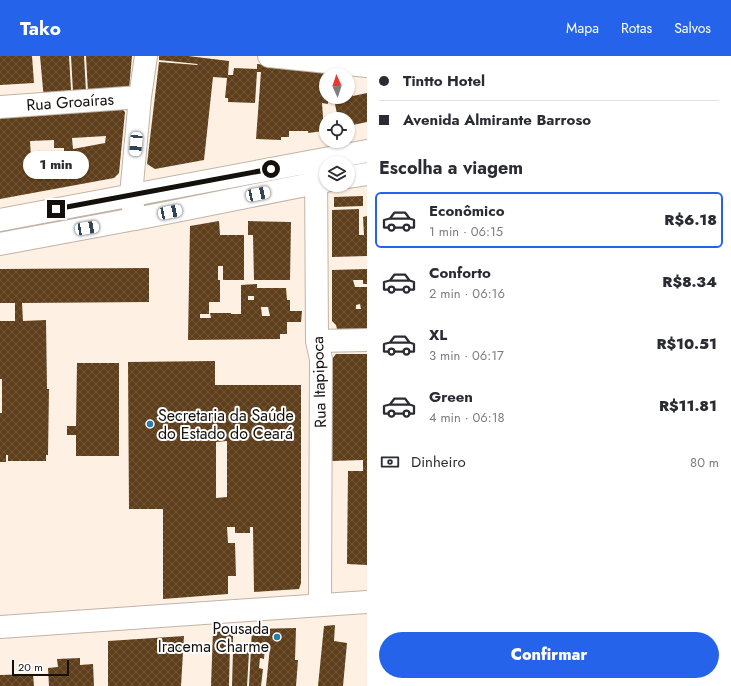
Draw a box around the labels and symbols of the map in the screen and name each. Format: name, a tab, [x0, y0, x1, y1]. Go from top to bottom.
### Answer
north arrow	[319, 68, 355, 104]
street label: Rua Groaíras	[25, 87, 115, 117]
car	[129, 132, 143, 156]
callout: 1 min	[23, 151, 89, 179]
route start	[262, 160, 280, 178]
car	[245, 186, 271, 202]
route end	[47, 200, 65, 218]
car	[157, 204, 183, 220]
car	[74, 220, 100, 236]
street label: Rua Itapipoca	[306, 336, 332, 428]
place label: Secretaria da Saúde do Estado do Ceará	[158, 404, 294, 445]
marker: Secretaria da Saúde do Estado do Ceará	[145, 419, 155, 429]
place label: Pousada Iracema Charme	[158, 617, 269, 658]
marker: Pousada Iracema Charme	[272, 632, 282, 642]
scale bar	[12, 658, 69, 677]

